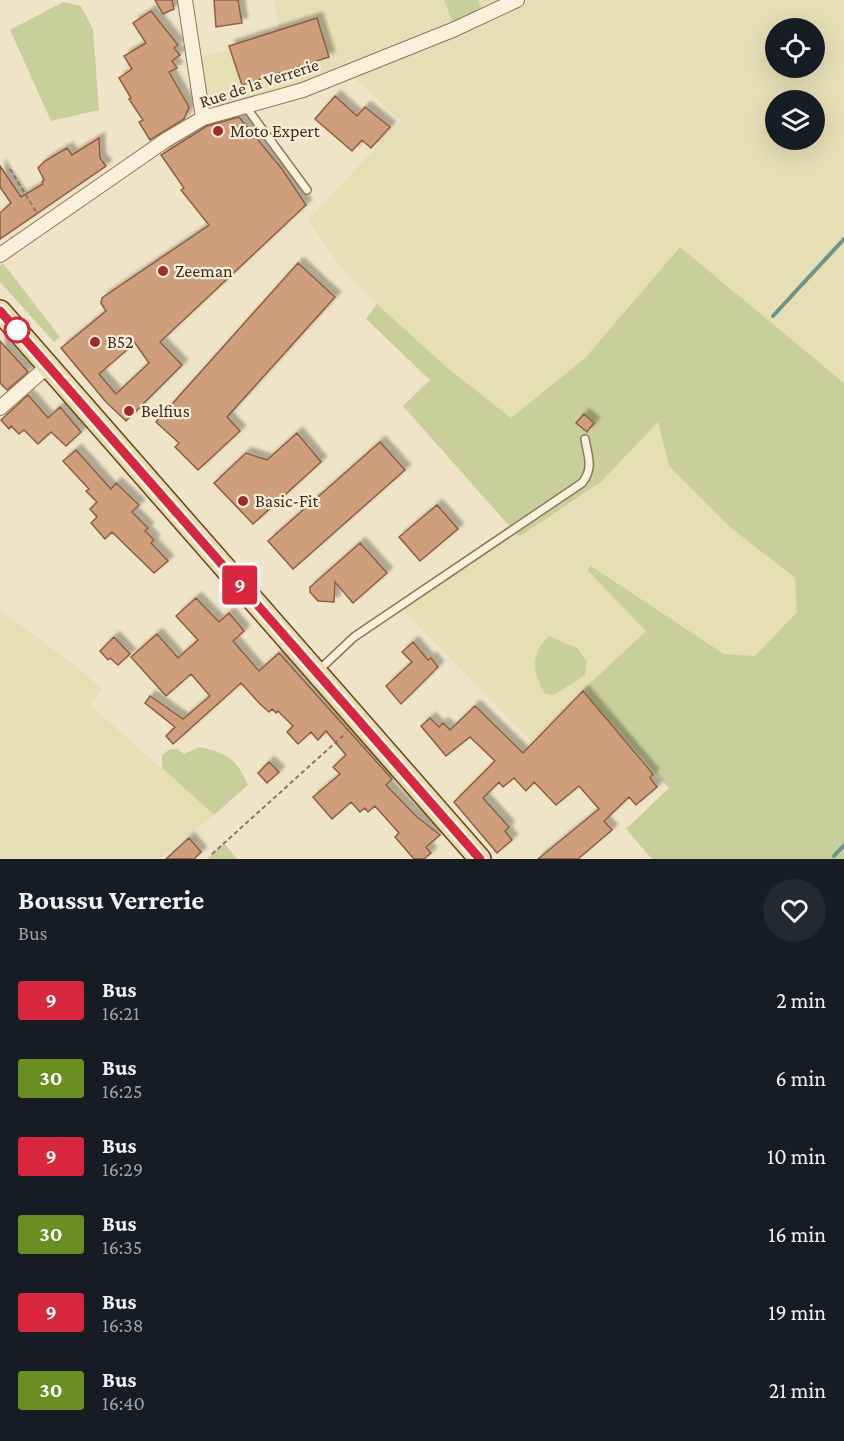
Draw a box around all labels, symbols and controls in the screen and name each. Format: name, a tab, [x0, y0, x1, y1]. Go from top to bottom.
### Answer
map controls	[765, 18, 825, 150]
button: locate	[765, 18, 825, 78]
street label: Rue de la Verrerie	[197, 54, 321, 112]
button: layers	[765, 90, 825, 150]
place label: Moto Expert	[230, 121, 321, 141]
marker: Moto Expert	[211, 124, 225, 138]
place label: Zeeman	[175, 261, 233, 281]
marker: Zeeman	[156, 264, 170, 278]
unlabelled marker	[4, 317, 30, 343]
place label: B52	[107, 332, 133, 352]
marker: B52	[88, 335, 102, 349]
place label: Belfius	[141, 401, 190, 421]
marker: Belfius	[122, 404, 136, 418]
place label: Basic-Fit	[255, 491, 319, 511]
marker: Basic-Fit	[236, 494, 250, 508]
line badge: 9	[220, 566, 260, 604]
text: 9	[234, 573, 246, 597]
button: heart	[763, 879, 826, 942]
text: Boussu Verrerie	[18, 884, 204, 915]
text: Bus	[18, 922, 47, 944]
text: Bus	[102, 977, 136, 1002]
text: 9	[45, 988, 57, 1012]
text: 2 min	[776, 988, 826, 1013]
text: 16:21	[102, 1002, 140, 1024]
text: Bus	[102, 1055, 136, 1080]
text: 30	[39, 1066, 63, 1090]
text: 6 min	[775, 1066, 826, 1091]
text: 16:25	[102, 1080, 142, 1102]
text: Bus	[102, 1133, 136, 1158]
text: 9	[45, 1144, 57, 1168]
text: 10 min	[767, 1144, 826, 1169]
text: 16:29	[102, 1158, 143, 1180]
text: Bus	[102, 1211, 136, 1236]
text: 30	[39, 1222, 63, 1246]
text: 16 min	[768, 1222, 826, 1247]
text: 16:35	[102, 1236, 142, 1258]
text: Bus	[102, 1289, 136, 1314]
text: 9	[45, 1300, 57, 1324]
text: 19 min	[768, 1300, 826, 1325]
text: 16:38	[102, 1314, 144, 1336]
text: Bus	[102, 1367, 136, 1392]
text: 30	[39, 1378, 63, 1402]
text: 21 min	[769, 1378, 826, 1403]
text: 16:40	[102, 1392, 145, 1414]

